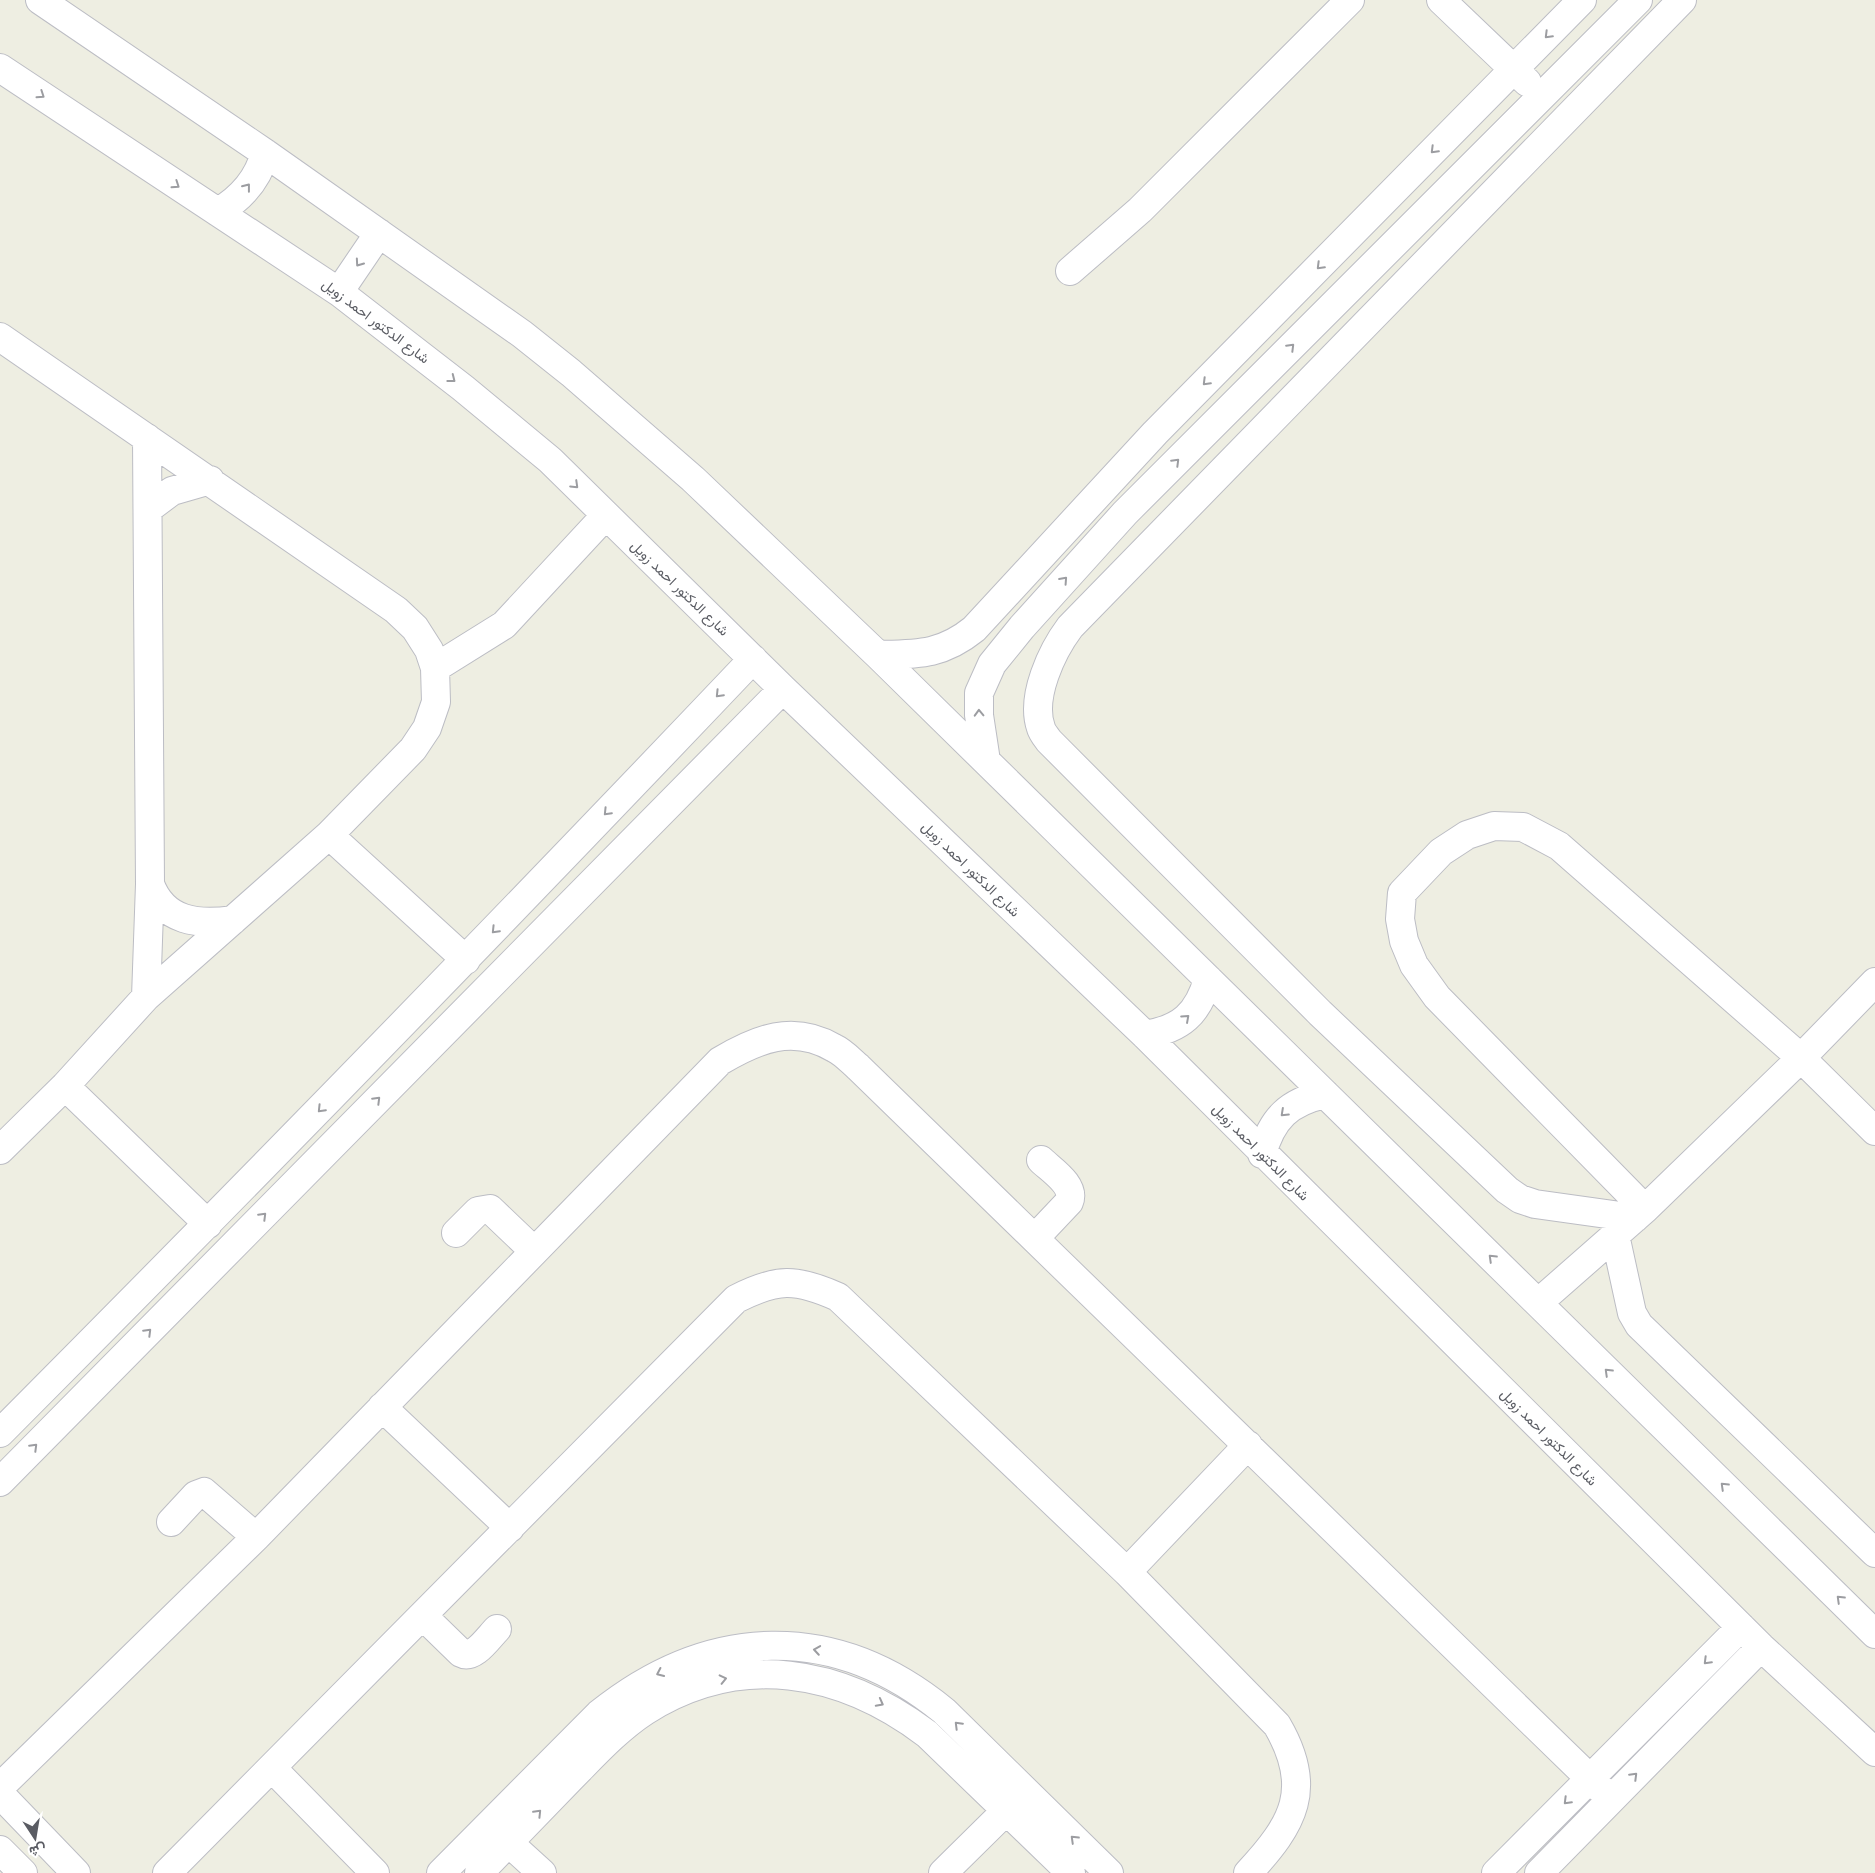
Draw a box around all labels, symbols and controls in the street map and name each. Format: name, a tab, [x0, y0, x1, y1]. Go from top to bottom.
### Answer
one-way arrow	[1545, 29, 1554, 38]
one-way arrow	[35, 89, 44, 98]
one-way arrow	[1431, 145, 1440, 154]
one-way arrow	[171, 178, 180, 188]
one-way arrow	[242, 184, 251, 193]
one-way arrow	[356, 257, 365, 267]
one-way arrow	[1317, 260, 1326, 269]
street label: شارع الدكتور احمد زويل	[317, 275, 433, 369]
one-way arrow	[1285, 344, 1294, 353]
one-way arrow	[446, 373, 456, 382]
one-way arrow	[1203, 376, 1212, 385]
one-way arrow	[1170, 459, 1179, 468]
one-way arrow	[569, 479, 578, 488]
street label: شارع الدكتور احمد زويل	[626, 536, 733, 641]
one-way arrow	[1059, 577, 1068, 586]
one-way arrow	[716, 689, 725, 698]
one-way arrow	[974, 709, 985, 717]
one-way arrow	[604, 806, 613, 815]
street label: شارع الدكتور احمد زويل	[917, 817, 1024, 922]
one-way arrow	[492, 924, 501, 933]
one-way arrow	[1181, 1015, 1190, 1024]
one-way arrow	[371, 1097, 380, 1106]
street label: شارع الدكتور احمد زويل	[1207, 1100, 1313, 1206]
one-way arrow	[318, 1103, 327, 1112]
one-way arrow	[1280, 1107, 1289, 1116]
one-way arrow	[257, 1213, 266, 1222]
one-way arrow	[1489, 1255, 1498, 1264]
one-way arrow	[143, 1328, 152, 1337]
one-way arrow	[1605, 1369, 1614, 1378]
street label: شارع الدكتور احمد زويل	[1495, 1385, 1601, 1491]
one-way arrow	[28, 1444, 37, 1453]
one-way arrow	[1721, 1483, 1730, 1492]
one-way arrow	[1837, 1596, 1846, 1605]
one-way arrow	[813, 1645, 822, 1655]
one-way arrow	[1703, 1656, 1712, 1665]
one-way arrow	[656, 1667, 665, 1677]
one-way arrow	[718, 1674, 727, 1685]
one-way arrow	[875, 1697, 884, 1707]
one-way arrow	[955, 1722, 964, 1731]
one-way arrow	[1628, 1772, 1637, 1781]
one-way arrow	[1564, 1796, 1573, 1805]
one-way arrow	[532, 1810, 541, 1819]
north arrow	[10, 1813, 60, 1863]
one-way arrow	[1070, 1836, 1079, 1845]
text: ش	[27, 1840, 48, 1861]

